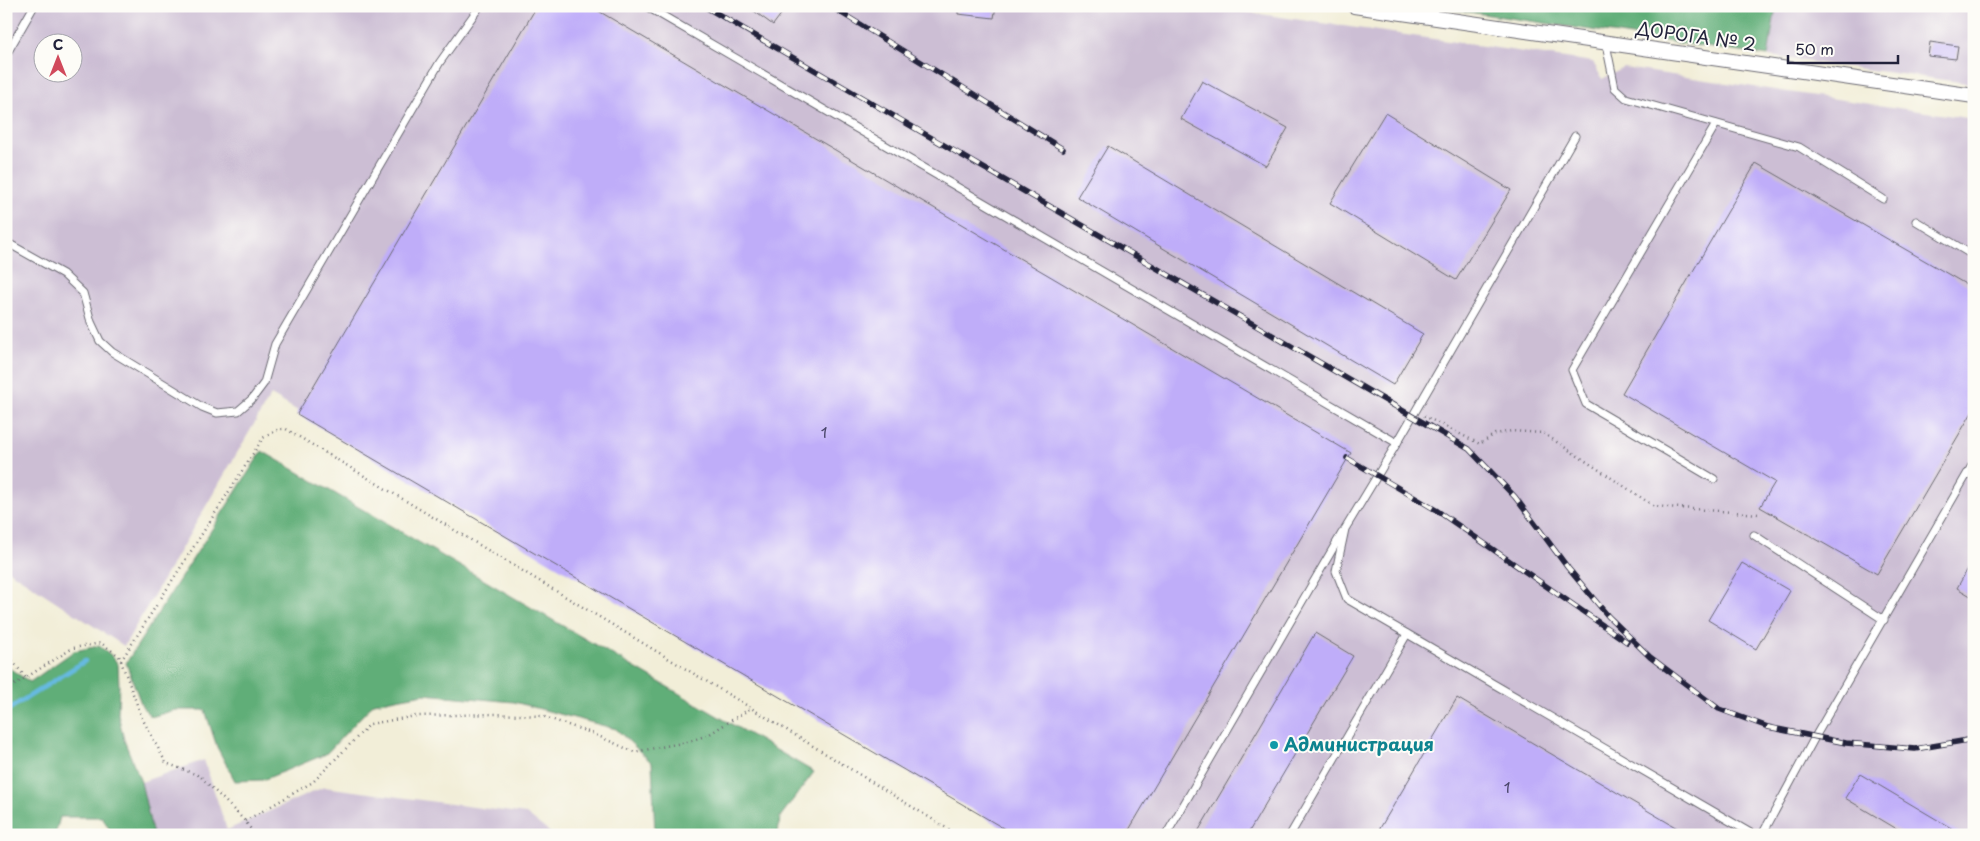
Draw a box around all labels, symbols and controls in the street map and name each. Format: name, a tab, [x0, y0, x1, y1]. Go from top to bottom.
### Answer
street label: ДОРОГА № 2	[1634, 14, 1758, 57]
north arrow	[32, 32, 82, 82]
scale bar	[1788, 32, 1898, 64]
text: С	[53, 34, 63, 55]
text: 50 m	[1795, 37, 1834, 60]
house number: 1	[821, 420, 827, 443]
place label: Администрация	[1284, 730, 1434, 757]
marker: Администрация	[1268, 739, 1280, 751]
house number: 1	[1504, 775, 1510, 798]

